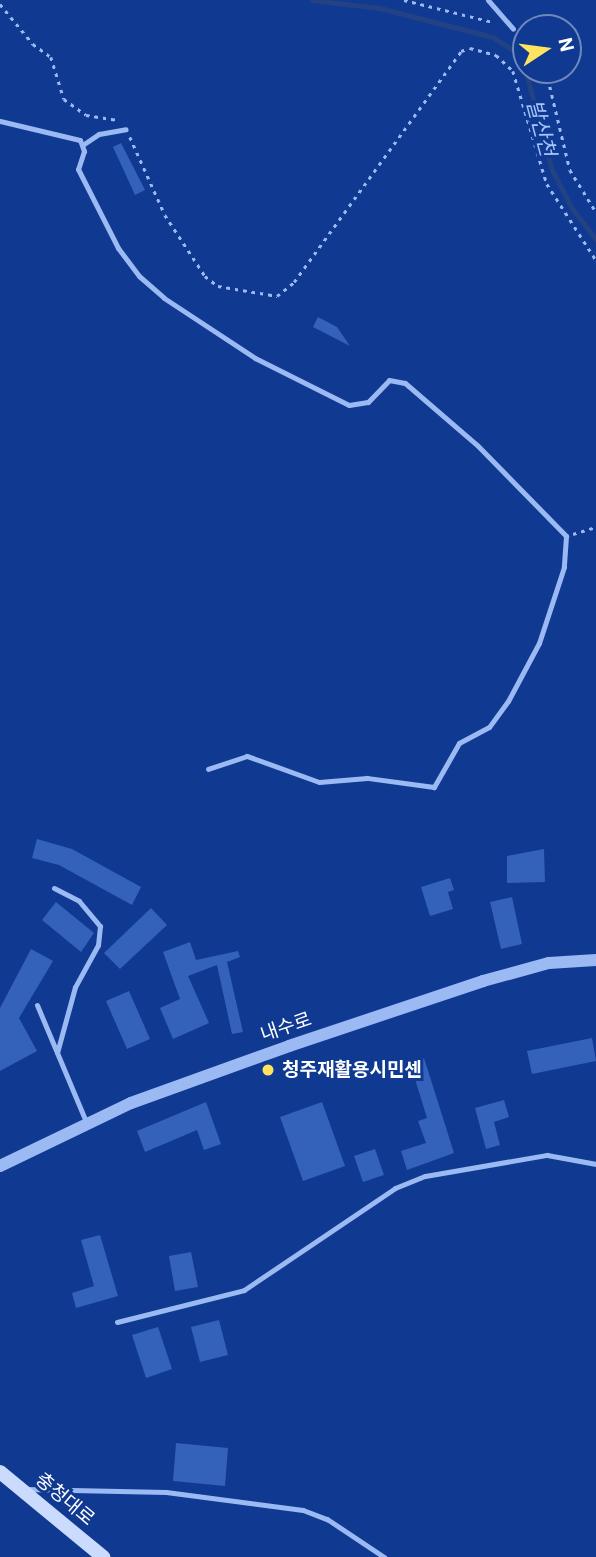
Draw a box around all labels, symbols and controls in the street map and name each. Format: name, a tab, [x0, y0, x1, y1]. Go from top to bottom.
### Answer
north arrow	[512, 14, 582, 84]
text: N	[553, 35, 579, 54]
water label: 발산천	[521, 97, 561, 159]
street label: 내수로	[257, 1008, 315, 1046]
place label: 청주재활용시민센	[282, 1059, 422, 1081]
marker: 청주재활용시민센	[260, 1062, 276, 1078]
street label: 충청대로	[31, 1468, 99, 1530]

